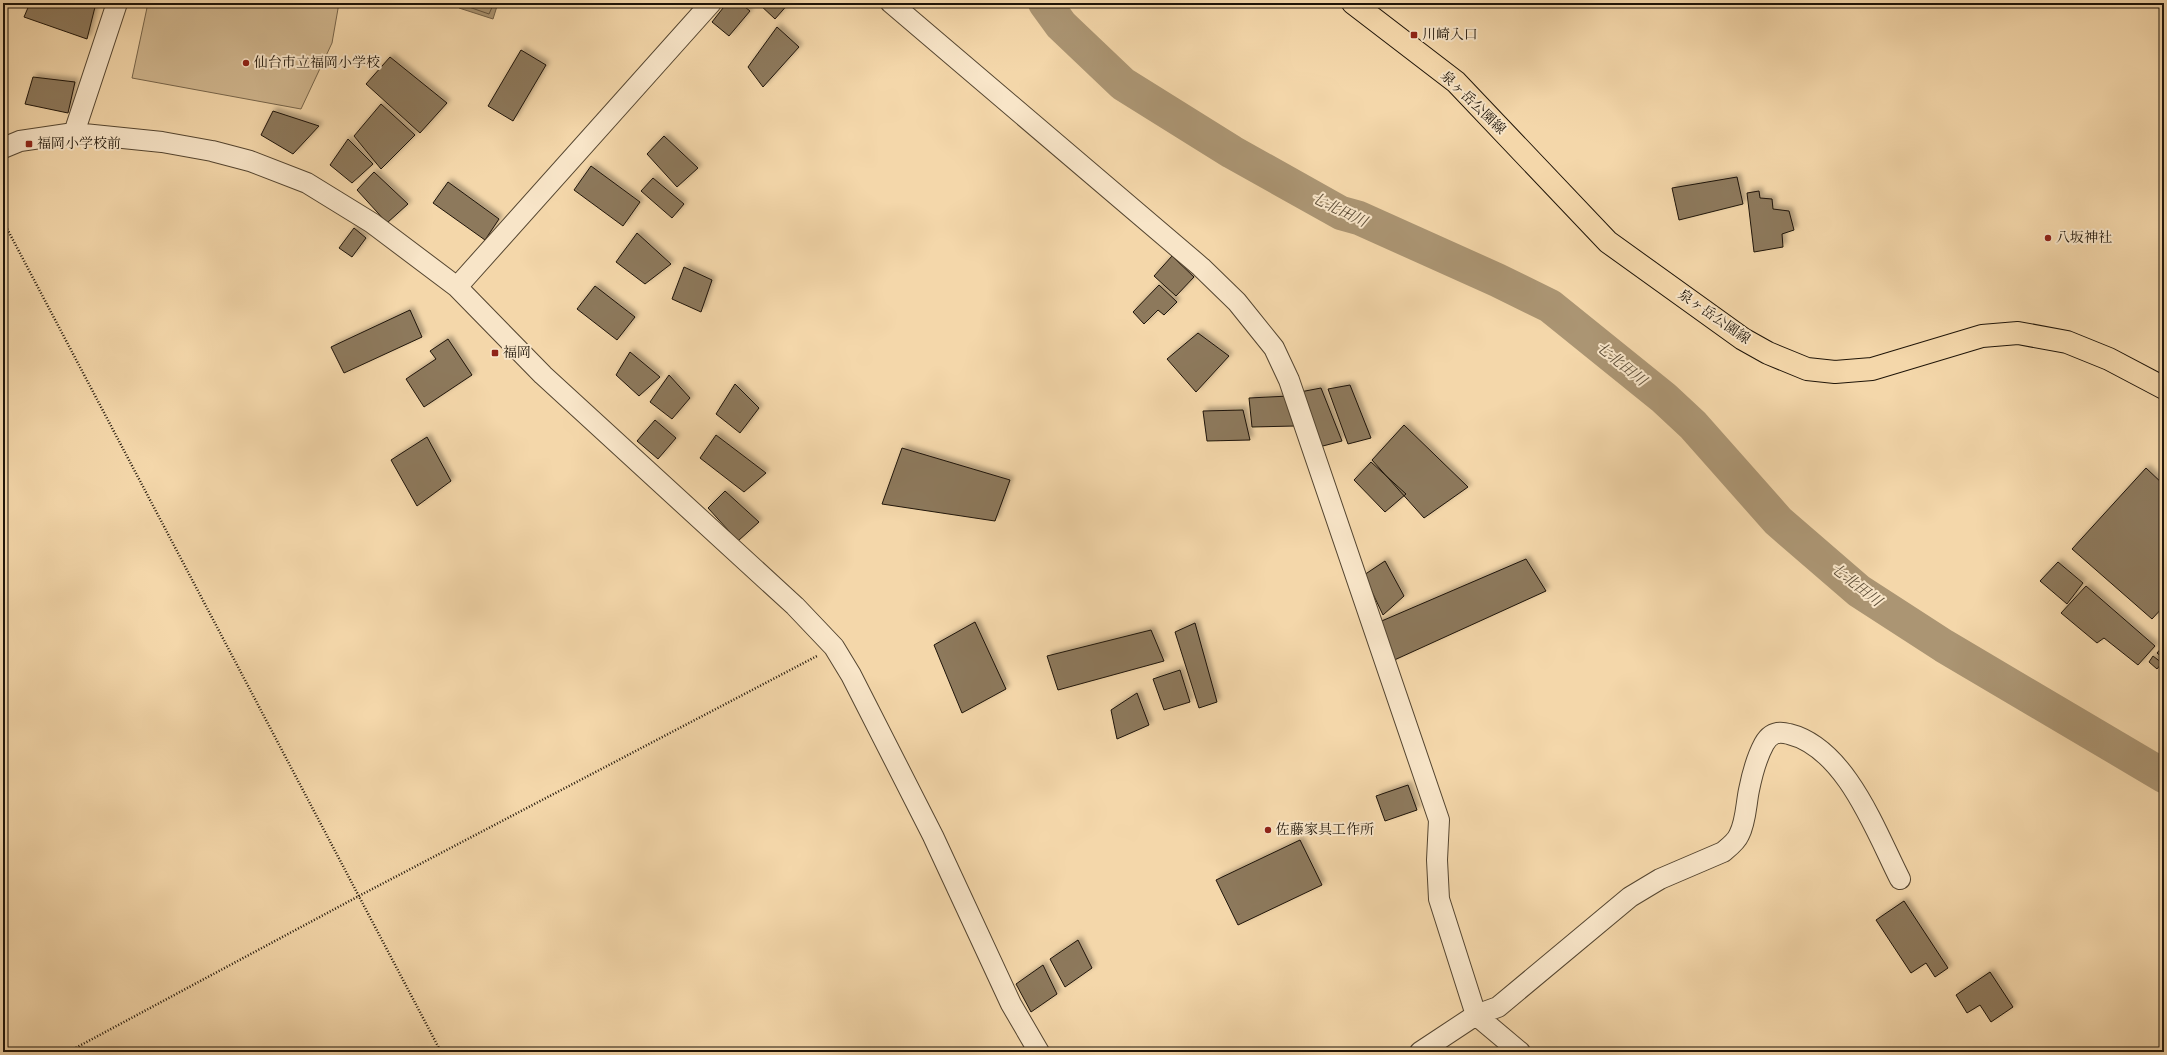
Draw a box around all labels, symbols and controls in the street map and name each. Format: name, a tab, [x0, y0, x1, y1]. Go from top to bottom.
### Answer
place label: 川崎入口	[1422, 26, 1478, 44]
marker: 川崎入口	[1409, 30, 1419, 40]
place label: 仙台市立福岡小学校	[254, 54, 380, 72]
marker: 仙台市立福岡小学校	[241, 58, 251, 68]
street label: 泉ヶ岳公園線	[1437, 67, 1509, 139]
place label: 福岡小学校前	[37, 135, 121, 153]
marker: 福岡小学校前	[24, 139, 34, 149]
water label: 七北田川	[1308, 188, 1372, 233]
place label: 八坂神社	[2056, 229, 2112, 247]
marker: 八坂神社	[2043, 233, 2053, 243]
street label: 泉ヶ岳公園線	[1674, 286, 1754, 348]
water label: 七北田川	[1592, 338, 1652, 392]
place label: 福岡	[503, 344, 531, 362]
marker: 福岡	[490, 348, 500, 358]
water label: 七北田川	[1827, 559, 1887, 612]
place label: 佐藤家具工作所	[1276, 821, 1374, 839]
marker: 佐藤家具工作所	[1263, 825, 1273, 835]

